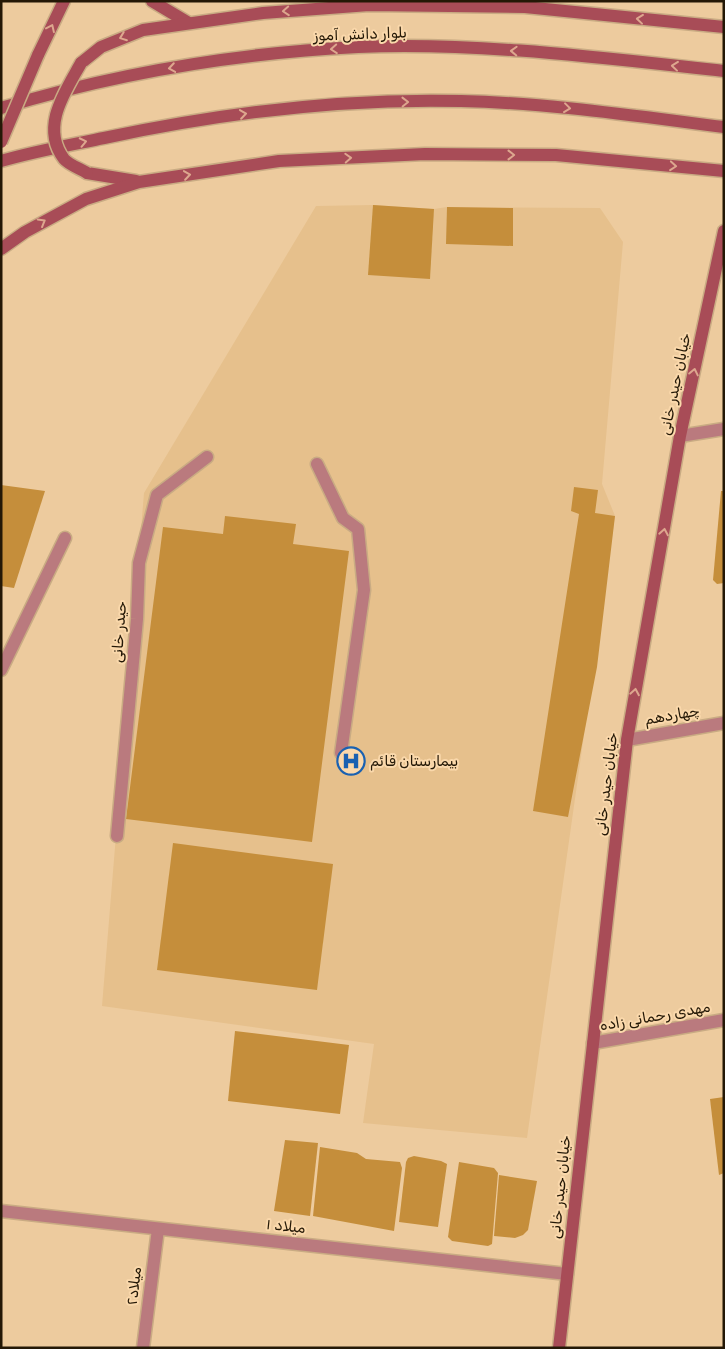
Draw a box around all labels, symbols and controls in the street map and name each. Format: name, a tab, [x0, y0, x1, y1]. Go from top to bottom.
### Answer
one-way arrow	[282, 6, 290, 17]
one-way arrow	[636, 13, 644, 24]
street label: بلوار دانش آموز	[312, 23, 407, 45]
one-way arrow	[45, 24, 55, 33]
one-way arrow	[119, 31, 128, 41]
one-way arrow	[329, 44, 337, 55]
one-way arrow	[509, 46, 517, 56]
one-way arrow	[671, 61, 679, 72]
one-way arrow	[168, 62, 176, 73]
one-way arrow	[401, 96, 409, 107]
one-way arrow	[563, 102, 571, 113]
one-way arrow	[239, 109, 247, 120]
one-way arrow	[78, 137, 87, 148]
one-way arrow	[508, 150, 515, 160]
one-way arrow	[345, 152, 353, 163]
one-way arrow	[669, 160, 677, 171]
one-way arrow	[183, 170, 191, 180]
one-way arrow	[36, 219, 45, 229]
street label: خیابان حیدر خانی	[655, 331, 695, 437]
one-way arrow	[688, 368, 699, 376]
one-way arrow	[658, 527, 668, 536]
street label: حیدر خانی	[108, 600, 130, 664]
one-way arrow	[630, 687, 640, 696]
street label: چهاردهم	[643, 701, 701, 730]
street label: خیابان حیدر خانی	[591, 731, 621, 837]
hospital icon: بیمارستان قائم	[336, 746, 366, 776]
place label: بیمارستان قائم	[370, 752, 458, 771]
street label: مهدی رحمانی زاده	[598, 997, 712, 1035]
street label: خیابان حیدر خانی	[546, 1134, 574, 1240]
street label: میلاد ۱	[265, 1215, 307, 1237]
street label: میلاد۲	[123, 1266, 145, 1306]

